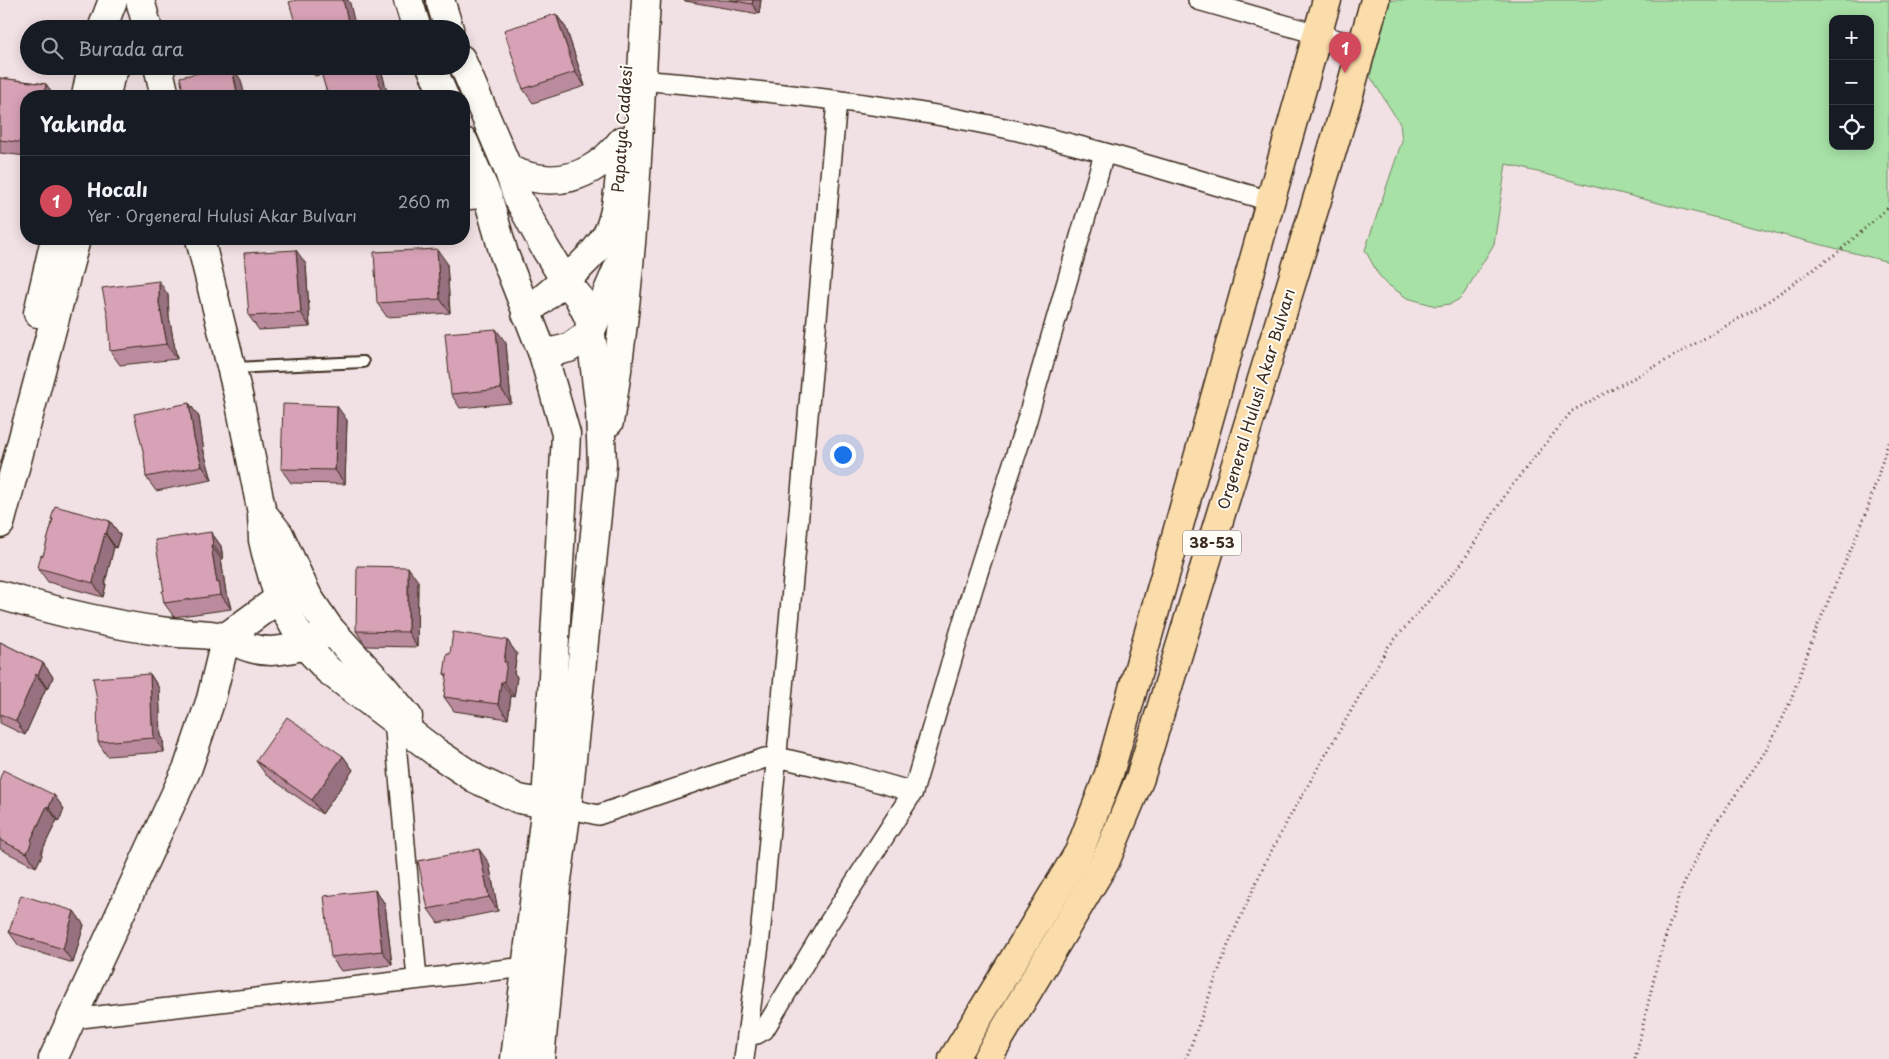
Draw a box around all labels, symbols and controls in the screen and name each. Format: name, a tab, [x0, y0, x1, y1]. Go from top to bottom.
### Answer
map controls	[1829, 15, 1874, 150]
button: +	[1829, 15, 1874, 60]
search box	[20, 20, 470, 75]
pin: 1	[1329, 32, 1361, 73]
icon: search	[38, 34, 66, 62]
text: Burada ara	[78, 34, 183, 62]
button: −	[1829, 60, 1874, 105]
street label: Papatya Caddesi	[605, 64, 637, 193]
button: locate	[1829, 105, 1874, 150]
text: Yakında	[40, 107, 126, 139]
text: Hocalı	[87, 175, 148, 203]
text: 1	[52, 189, 60, 213]
text: 260 m	[398, 189, 450, 213]
text: Yer · Orgeneral Hulusi Akar Bulvarı	[87, 203, 357, 227]
street label: Orgeneral Hulusi Akar Bulvarı	[1210, 285, 1300, 512]
your location	[830, 442, 856, 468]
road number: 38-53	[1183, 530, 1241, 556]

